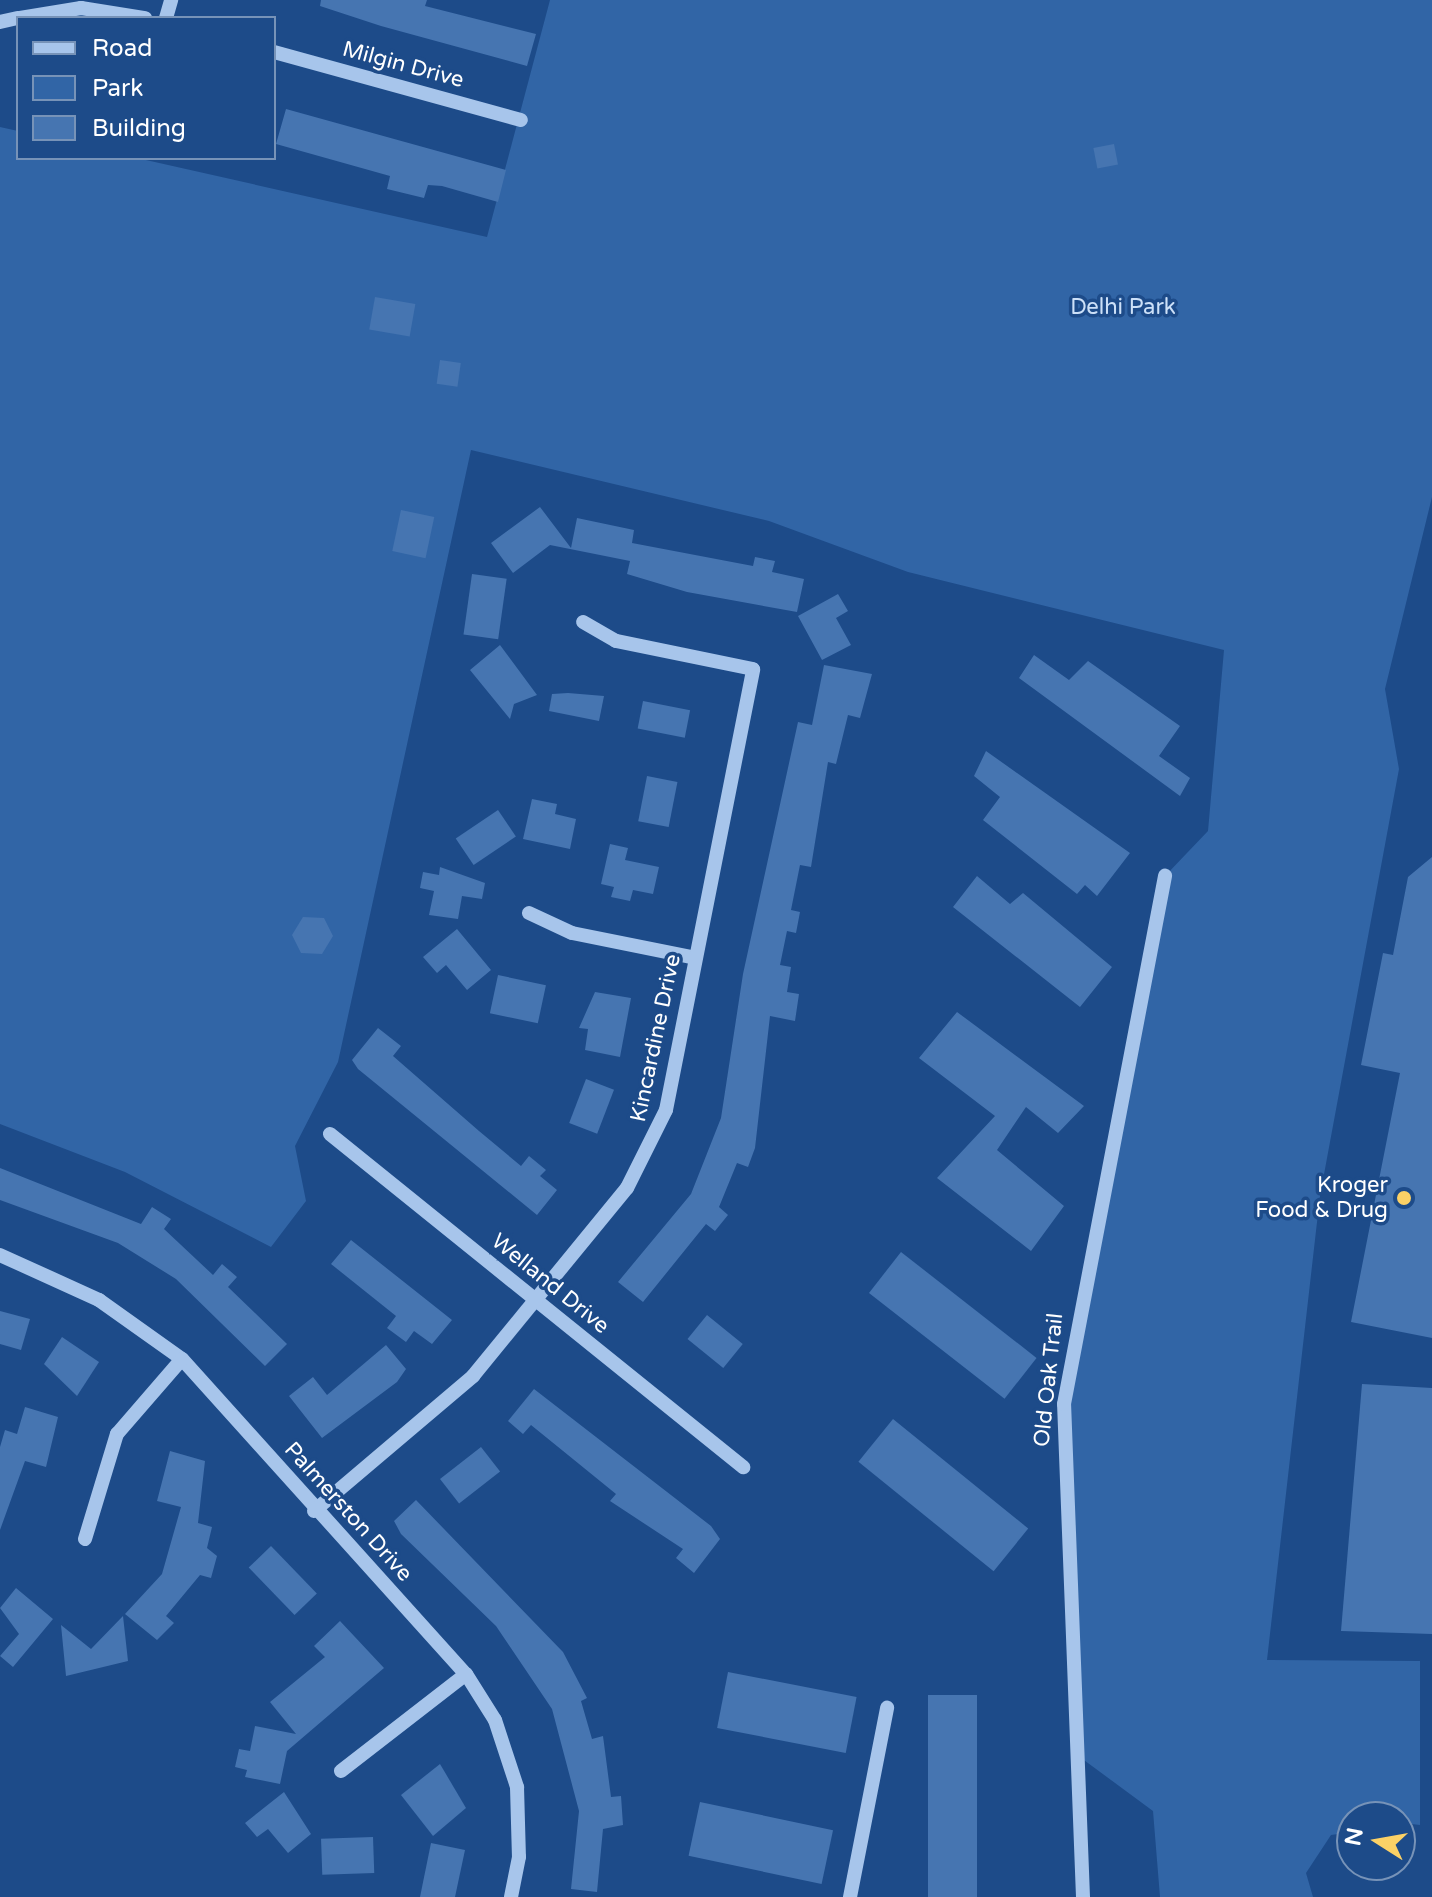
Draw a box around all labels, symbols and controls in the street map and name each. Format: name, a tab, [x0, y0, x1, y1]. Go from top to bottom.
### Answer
legend	[16, 16, 276, 160]
text: Road	[92, 34, 152, 63]
street label: Milgin Drive	[339, 36, 467, 94]
text: Park	[92, 74, 143, 103]
text: Building	[92, 114, 186, 143]
park label: Delhi Park	[1070, 295, 1176, 321]
street label: Kincardine Drive	[625, 952, 687, 1124]
place label: Kroger Food & Drug	[1255, 1172, 1388, 1224]
marker: Kroger Food & Drug	[1395, 1189, 1413, 1207]
street label: Welland Drive	[486, 1228, 614, 1340]
street label: Old Oak Trail	[1029, 1312, 1069, 1448]
street label: Palmerston Drive	[278, 1437, 418, 1587]
north arrow	[1336, 1801, 1416, 1881]
text: N	[1340, 1826, 1369, 1848]

